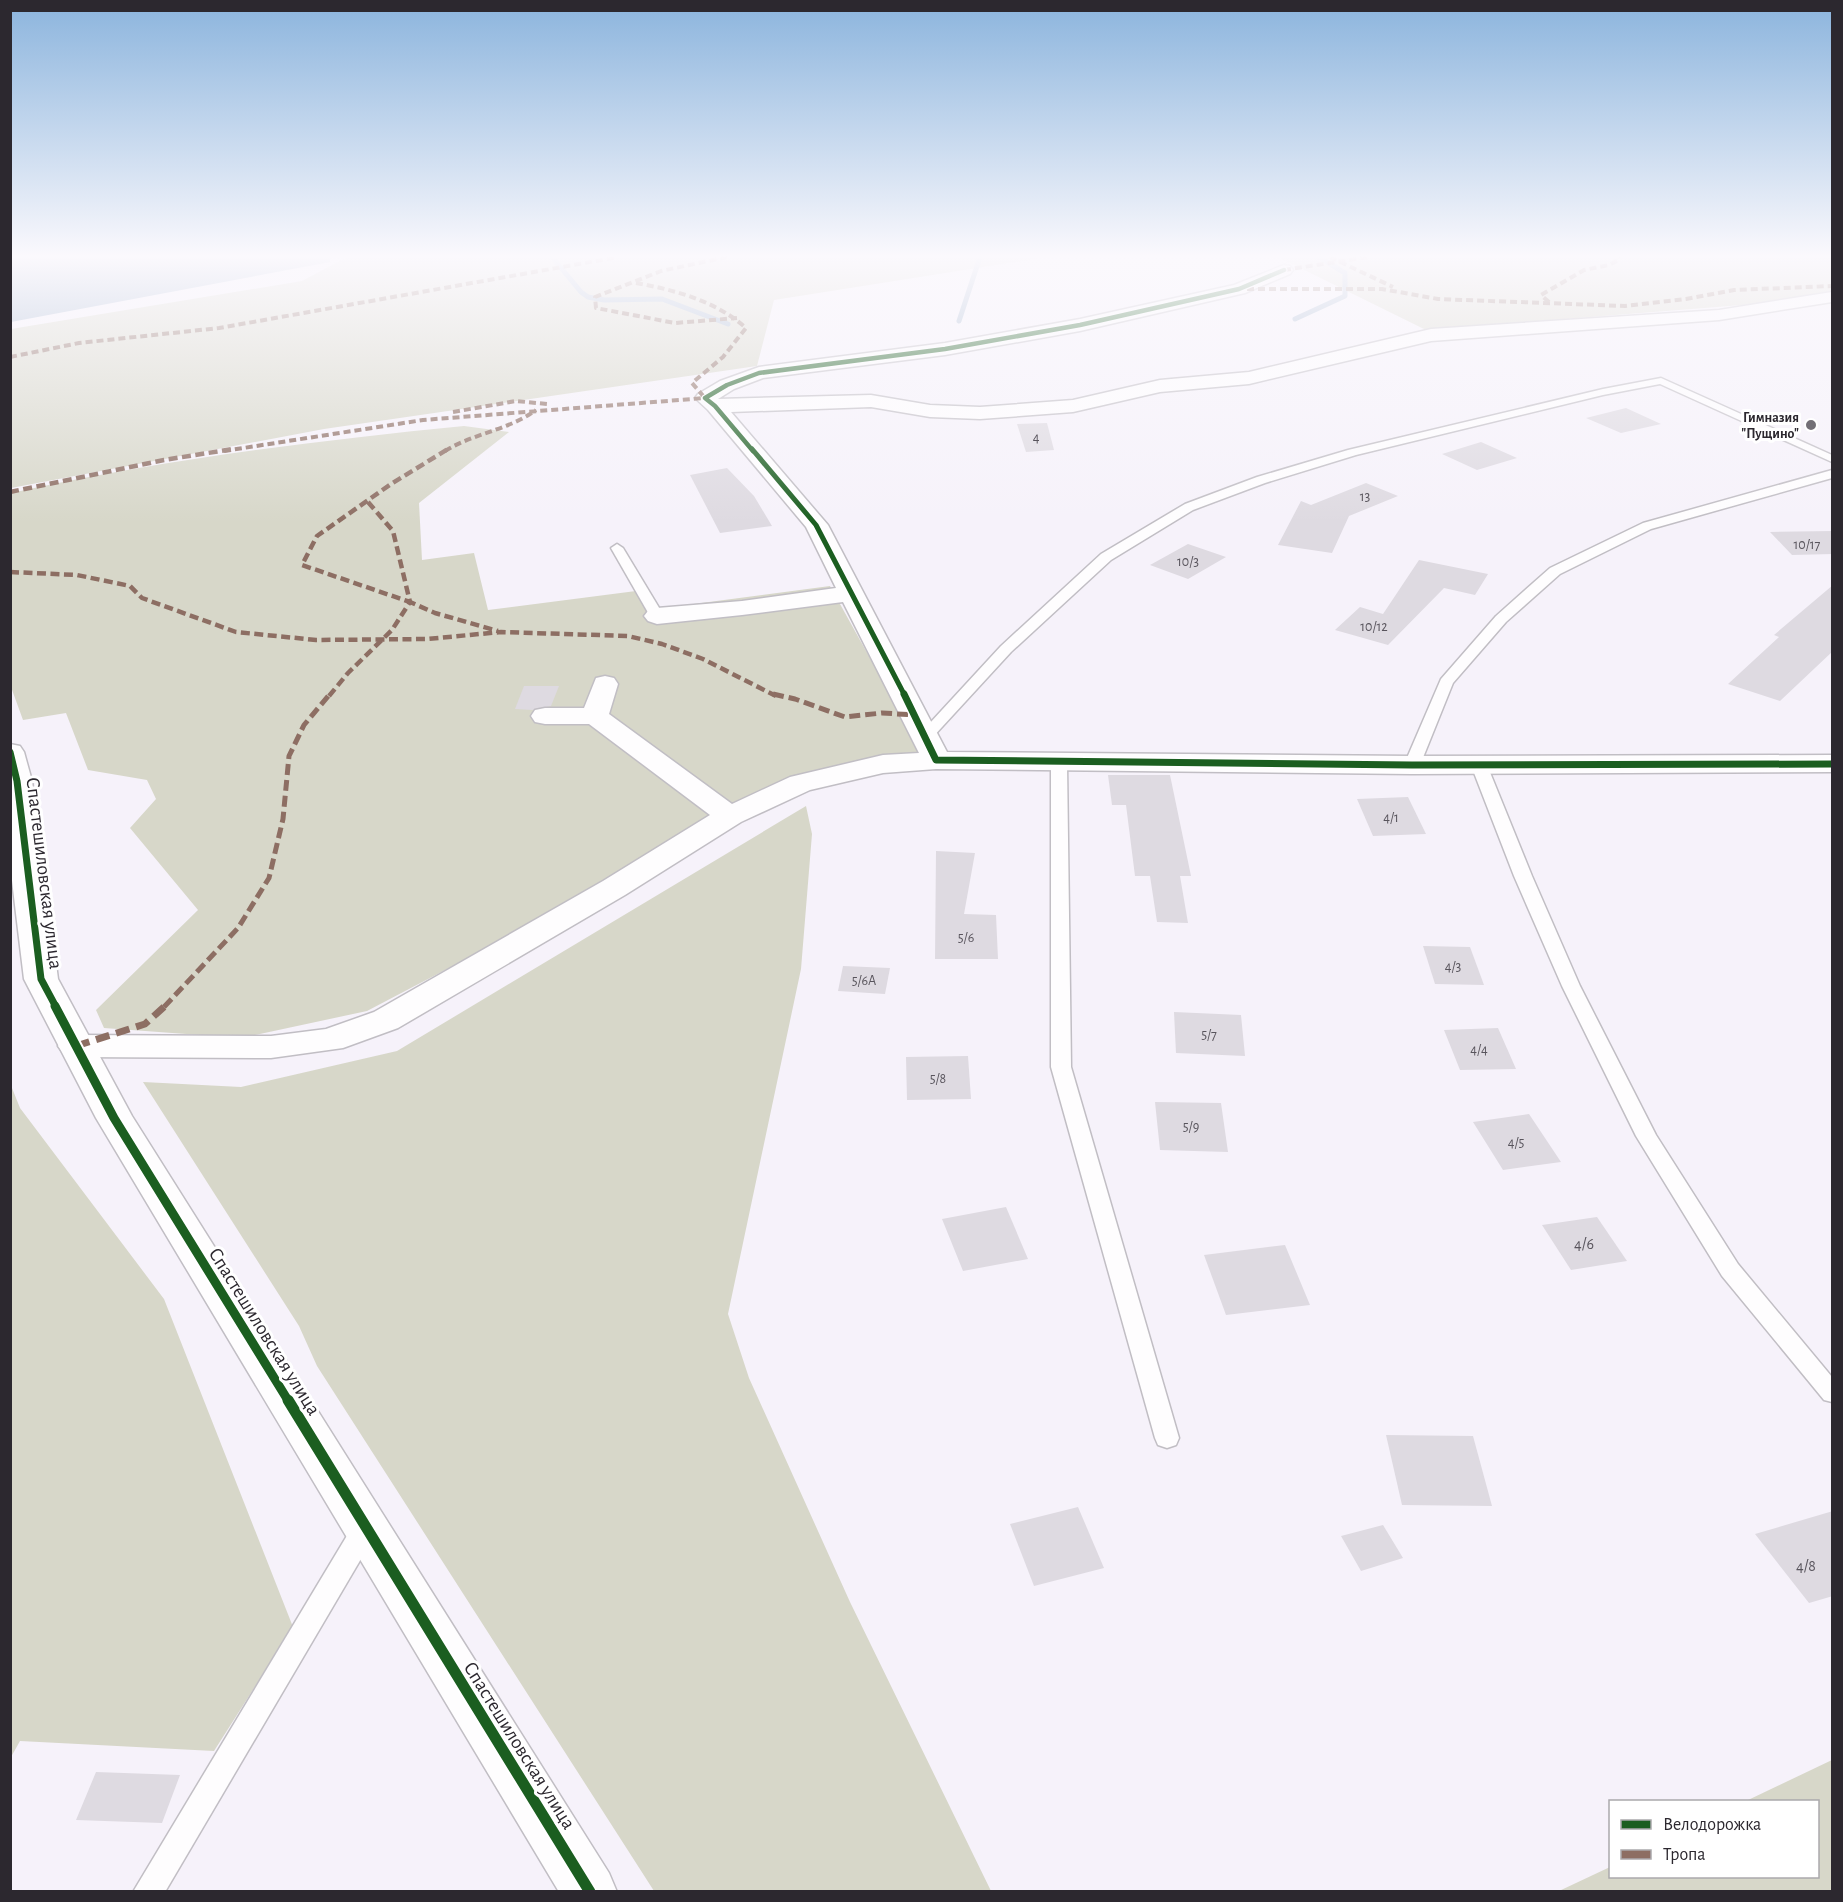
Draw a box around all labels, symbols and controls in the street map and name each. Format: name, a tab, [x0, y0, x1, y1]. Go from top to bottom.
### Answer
place label: Гимназия "Пущино"	[1741, 411, 1799, 441]
marker: Гимназия "Пущино"	[1804, 418, 1818, 432]
house number: 4	[1033, 431, 1040, 445]
house number: 13	[1360, 490, 1371, 504]
house number: 10/17	[1794, 538, 1821, 552]
house number: 10/3	[1177, 555, 1199, 569]
house number: 10/12	[1360, 620, 1388, 634]
street label: Спастешиловская улица	[22, 776, 66, 970]
house number: 4/1	[1383, 811, 1399, 825]
house number: 5/6	[958, 931, 974, 945]
house number: 4/3	[1445, 960, 1461, 974]
house number: 5/6А	[852, 974, 876, 988]
house number: 5/7	[1201, 1028, 1217, 1042]
house number: 4/4	[1470, 1043, 1488, 1057]
house number: 5/8	[930, 1072, 946, 1086]
house number: 5/9	[1183, 1120, 1199, 1134]
house number: 4/5	[1508, 1136, 1524, 1150]
house number: 4/6	[1574, 1236, 1594, 1252]
street label: Спастешиловская улица	[204, 1244, 324, 1419]
house number: 4/8	[1796, 1558, 1816, 1574]
street label: Спастешиловская улица	[459, 1658, 579, 1833]
legend	[1609, 1800, 1819, 1878]
text: Велодорожка	[1663, 1816, 1761, 1834]
text: Тропа	[1663, 1846, 1706, 1864]

